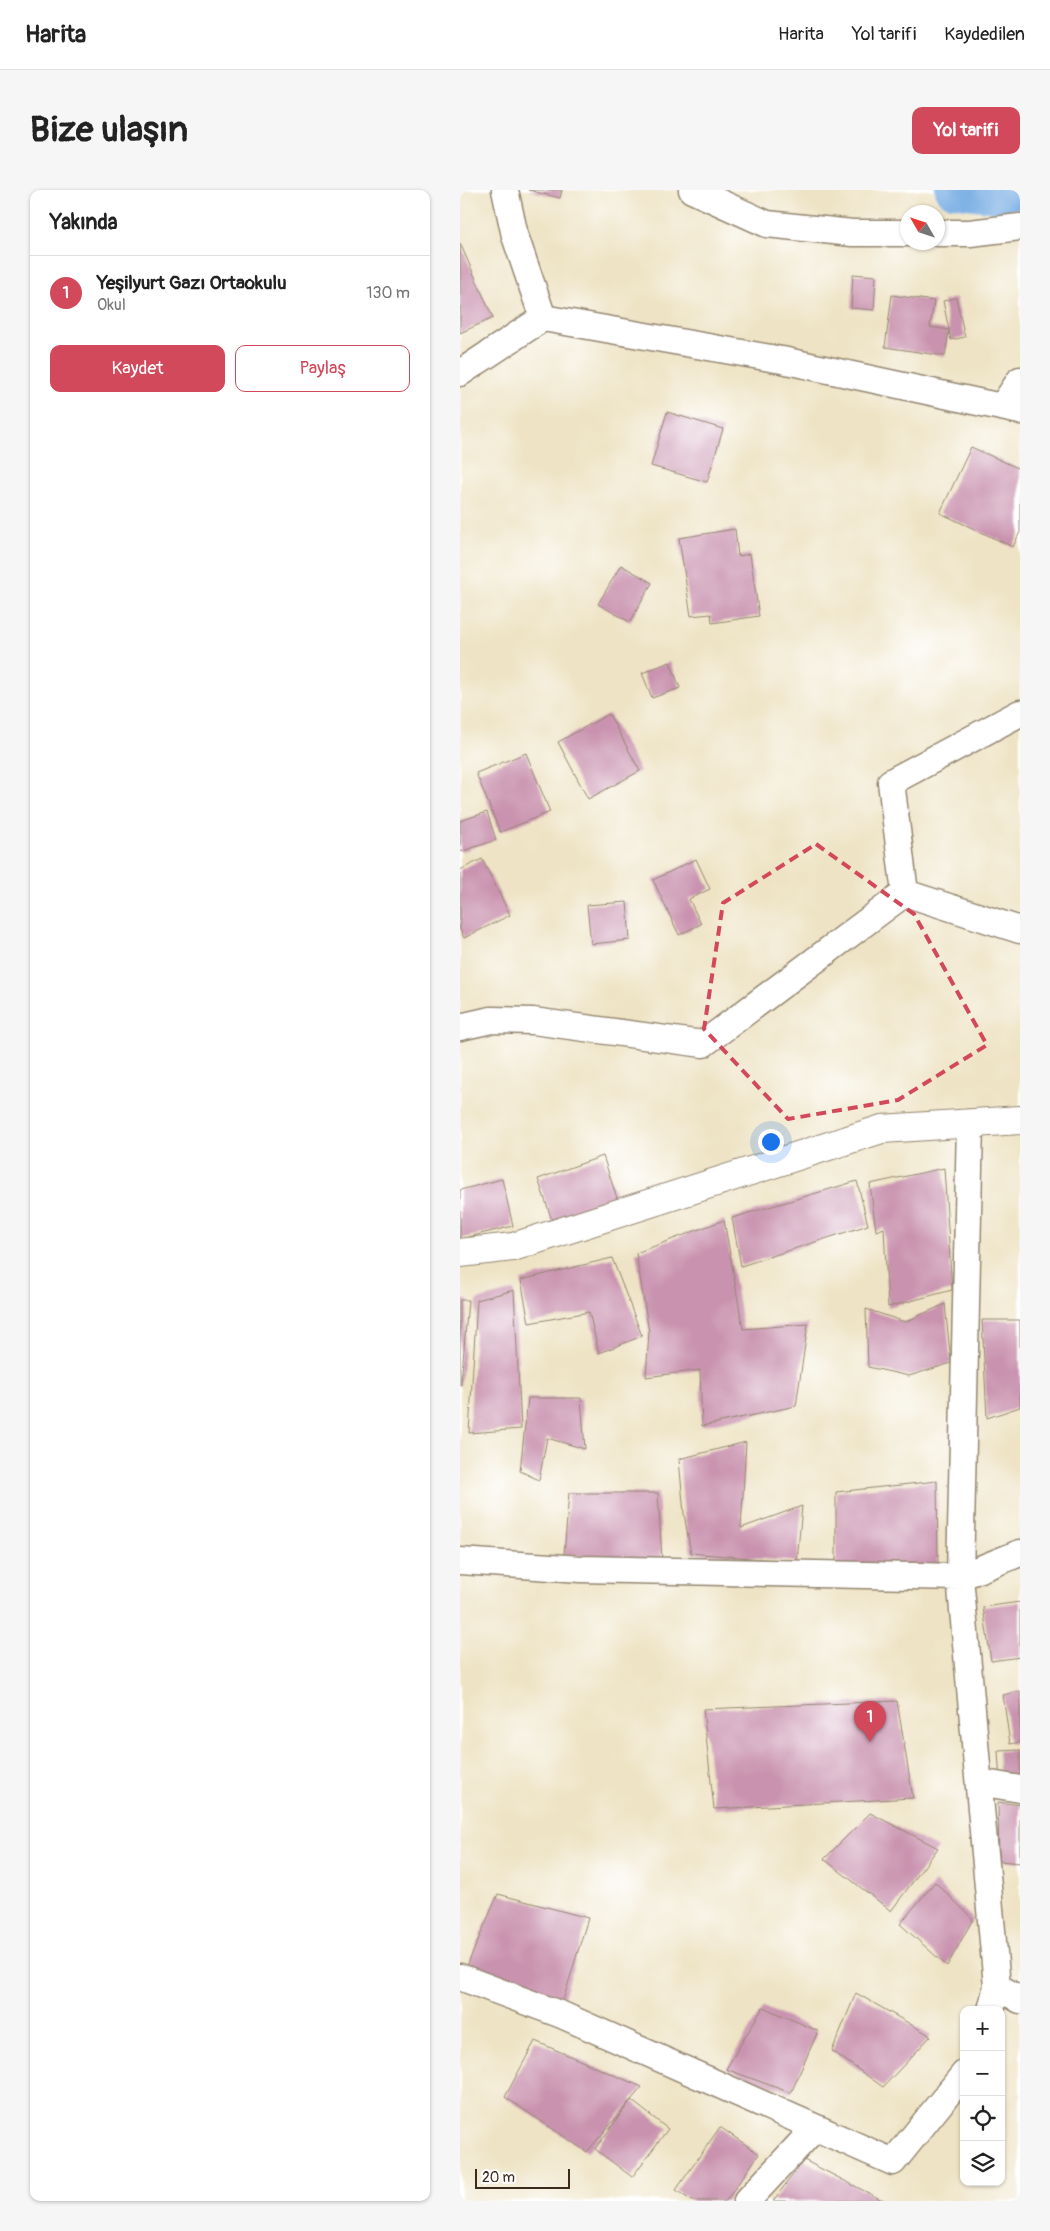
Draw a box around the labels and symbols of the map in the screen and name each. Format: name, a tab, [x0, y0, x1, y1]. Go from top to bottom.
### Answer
north arrow	[900, 205, 945, 250]
your location	[758, 1129, 784, 1155]
pin: 1	[854, 1701, 886, 1742]
scale bar	[475, 2166, 570, 2189]

